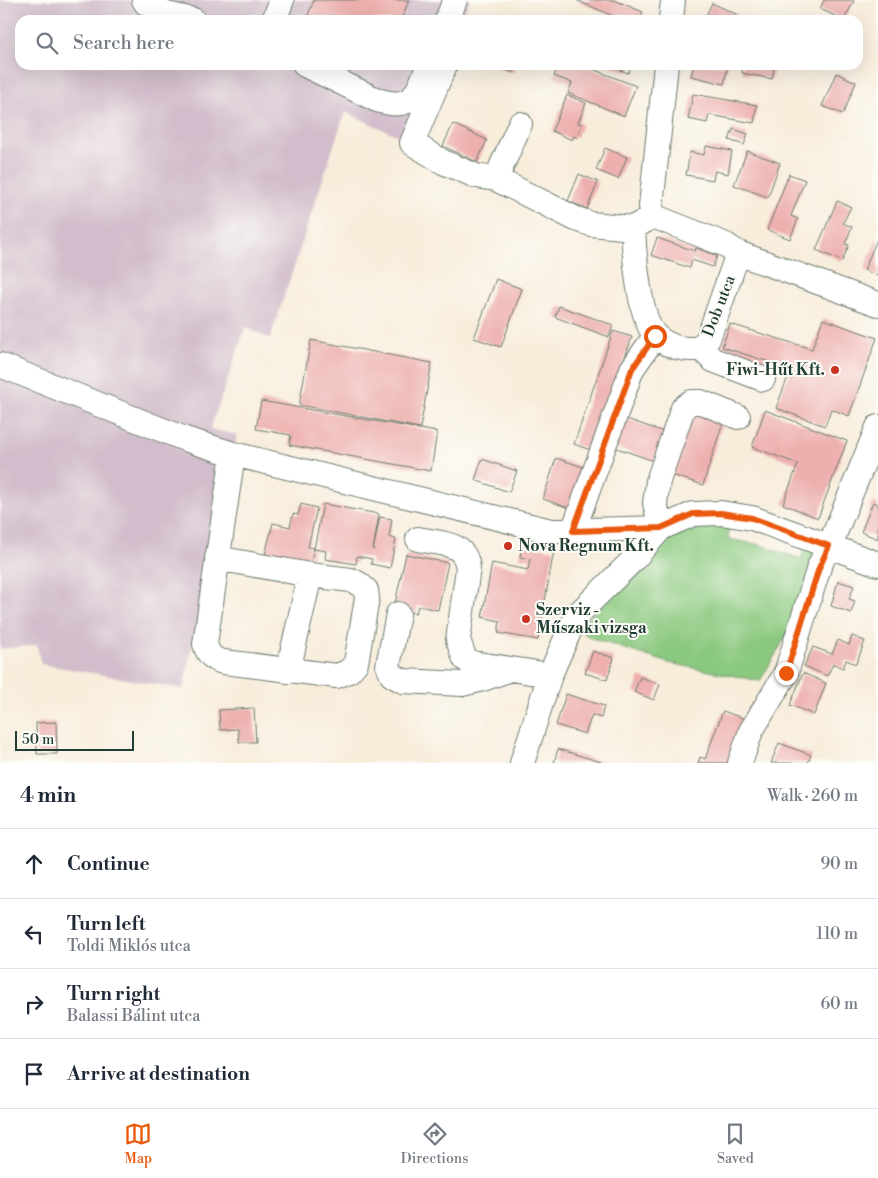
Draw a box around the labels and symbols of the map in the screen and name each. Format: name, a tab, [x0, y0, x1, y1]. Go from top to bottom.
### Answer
street label: Dob utca	[698, 271, 740, 340]
route start	[644, 325, 667, 348]
place label: Fiwi-Hűt Kft.	[726, 360, 825, 380]
marker: Fiwi-Hűt Kft.	[829, 364, 841, 376]
place label: Nova Regnum Kft.	[518, 536, 654, 556]
marker: Nova Regnum Kft.	[502, 540, 514, 552]
place label: Szerviz - Műszaki vizsga	[536, 600, 647, 638]
marker: Szerviz - Műszaki vizsga	[520, 613, 532, 625]
route end	[775, 662, 798, 685]
scale bar	[15, 728, 134, 751]

